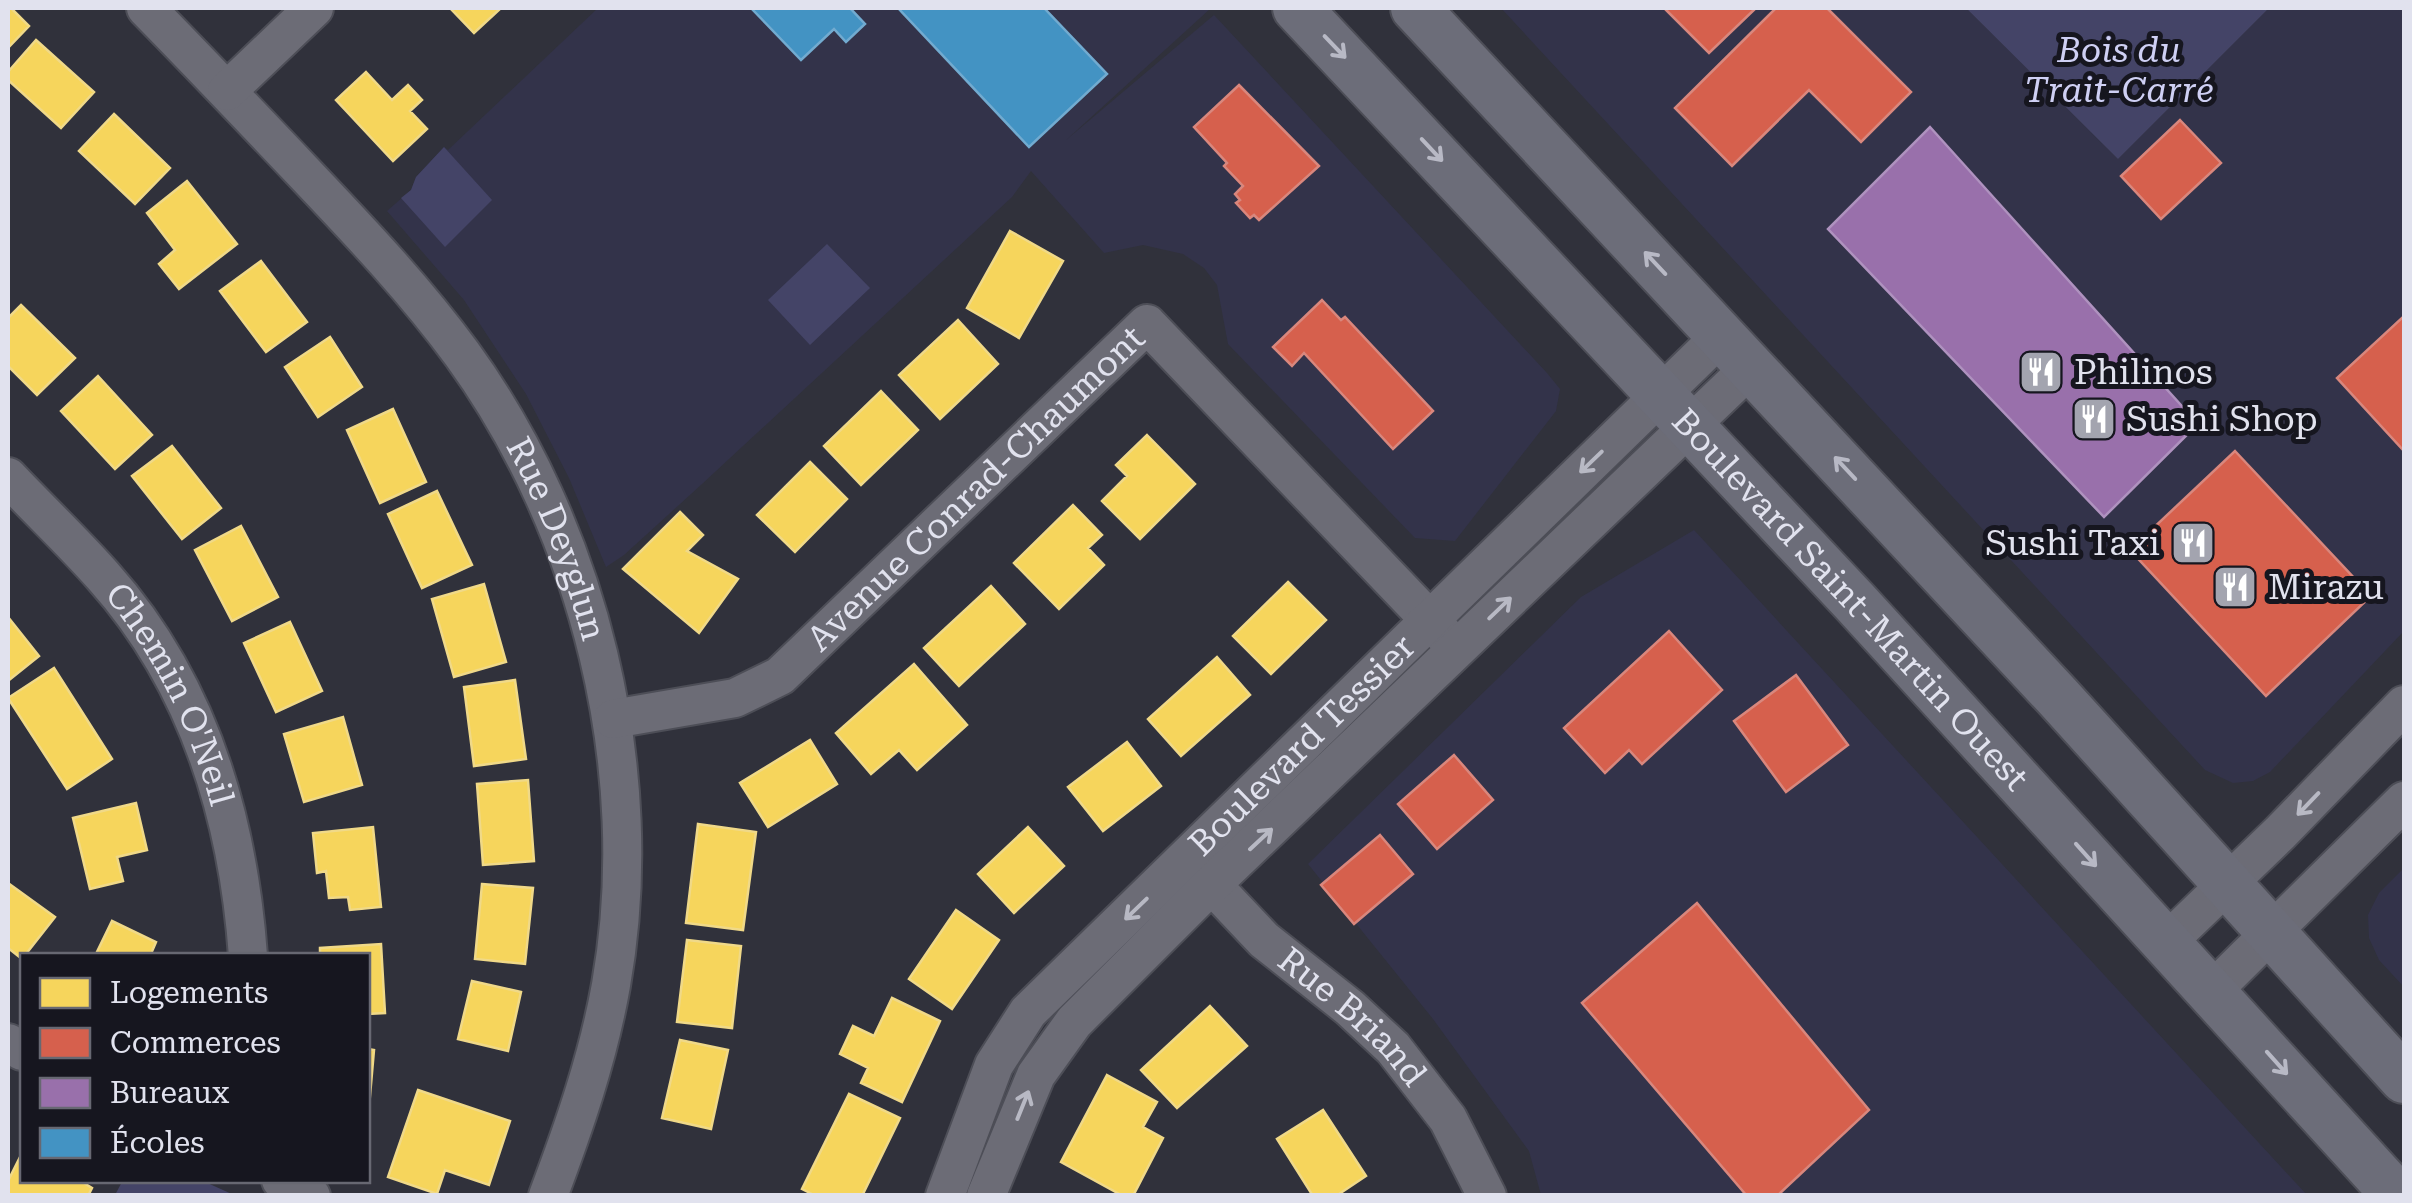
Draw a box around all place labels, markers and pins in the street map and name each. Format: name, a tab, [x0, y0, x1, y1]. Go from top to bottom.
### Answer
restaurant icon: Philinos	[2018, 349, 2064, 395]
place label: Philinos	[2074, 352, 2213, 393]
restaurant icon: Sushi Shop	[2071, 396, 2117, 442]
place label: Sushi Shop	[2126, 399, 2318, 440]
restaurant icon: Sushi Taxi	[2170, 520, 2216, 566]
place label: Sushi Taxi	[1985, 523, 2160, 564]
restaurant icon: Mirazu	[2212, 564, 2258, 610]
place label: Mirazu	[2268, 567, 2384, 608]

